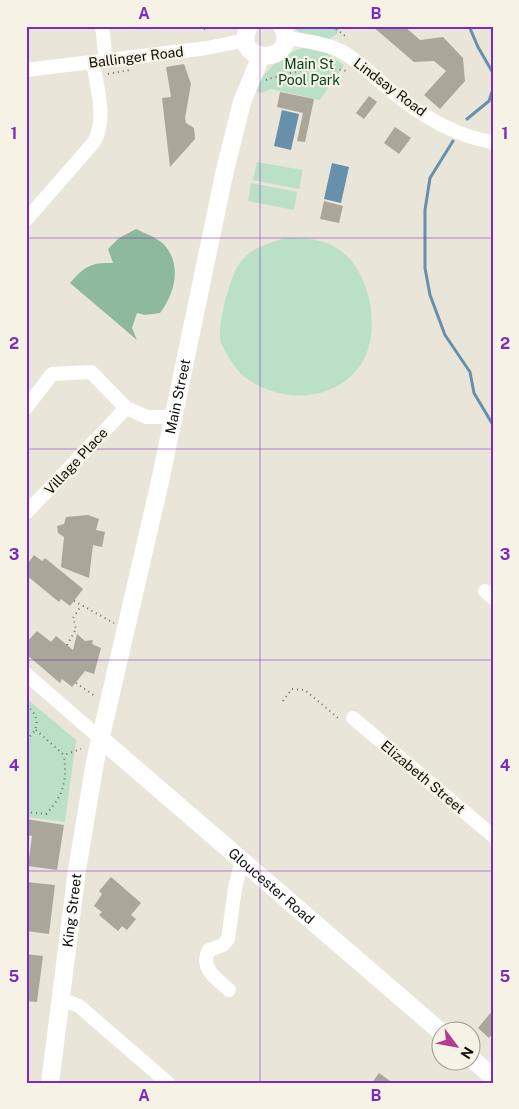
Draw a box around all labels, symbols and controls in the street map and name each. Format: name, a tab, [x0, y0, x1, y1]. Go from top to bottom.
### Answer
text: A	[138, 4, 150, 23]
text: B	[371, 4, 382, 23]
street label: Ballinger Road	[88, 43, 184, 71]
street label: Lindsay Road	[351, 55, 429, 119]
park label: Main St Pool Park	[278, 56, 340, 88]
text: 1	[11, 124, 17, 143]
text: 1	[502, 124, 508, 143]
text: 2	[9, 334, 19, 353]
text: 2	[500, 334, 510, 353]
street label: Main Street	[162, 358, 193, 435]
street label: Village Place	[41, 424, 111, 498]
text: 3	[9, 545, 19, 564]
text: 3	[500, 545, 510, 564]
street label: Elizabeth Street	[378, 737, 468, 817]
text: 4	[9, 756, 20, 775]
text: 4	[500, 756, 511, 775]
street label: Gloucester Road	[225, 845, 317, 927]
street label: King Street	[59, 873, 84, 948]
text: 5	[9, 967, 20, 986]
text: 5	[500, 967, 511, 986]
north arrow	[432, 1022, 482, 1072]
text: N	[457, 1044, 477, 1062]
text: A	[138, 1086, 150, 1105]
text: B	[371, 1086, 382, 1105]

